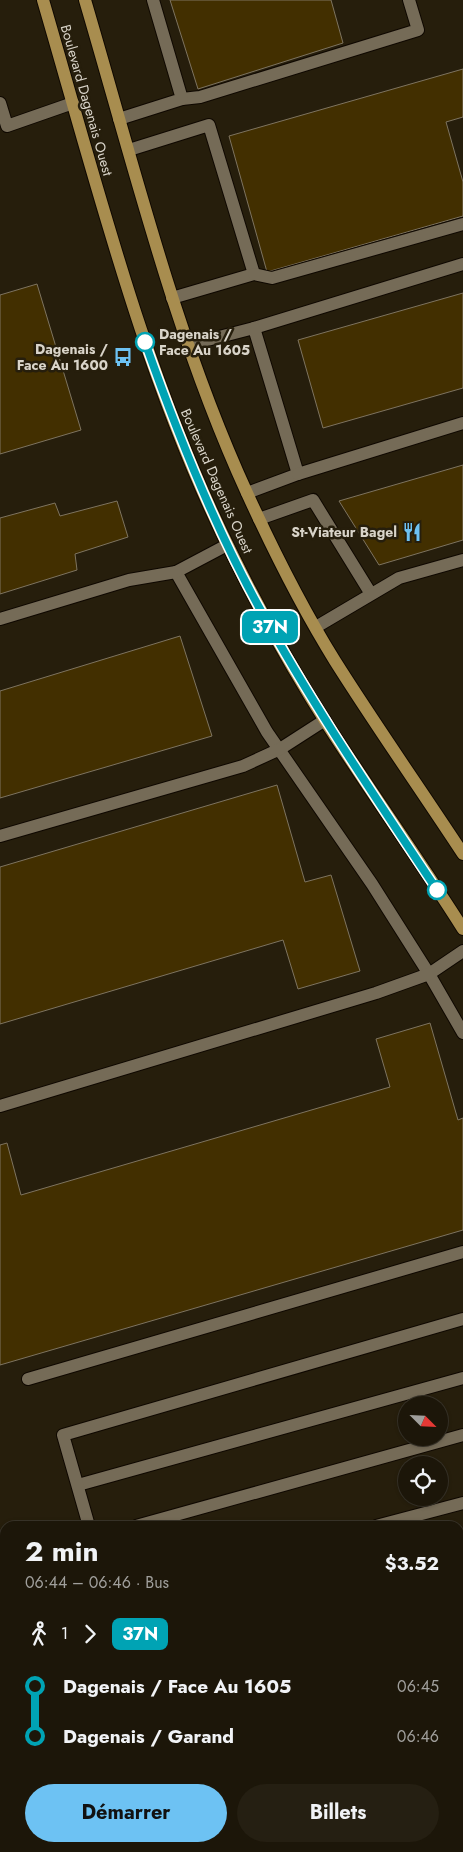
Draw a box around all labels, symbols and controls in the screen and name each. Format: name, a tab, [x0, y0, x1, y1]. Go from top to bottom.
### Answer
street label: Boulevard Dagenais Ouest	[56, 22, 118, 179]
place label: Dagenais / Face Au 1605	[159, 324, 250, 360]
marker: Dagenais / Face Au 1605	[135, 332, 155, 352]
place label: Dagenais / Face Au 1600	[17, 339, 108, 375]
bus stop icon: Dagenais / Face Au 1600	[112, 346, 134, 368]
street label: Boulevard Dagenais Ouest	[176, 405, 258, 557]
restaurant icon: St-Viateur Bagel	[401, 521, 423, 543]
place label: St-Viateur Bagel	[291, 522, 397, 542]
line badge: 37N	[241, 611, 299, 643]
text: 37N	[252, 614, 288, 640]
unlabelled marker	[427, 880, 447, 900]
north arrow	[398, 1396, 448, 1446]
map controls	[398, 1396, 448, 1506]
button: locate	[398, 1456, 448, 1506]
text: 2 min	[25, 1531, 99, 1572]
text: $3.52	[385, 1550, 439, 1577]
text: 06:44 – 06:46 · Bus	[25, 1571, 169, 1594]
icon: walk	[25, 1620, 53, 1648]
icon: forward	[76, 1620, 104, 1648]
text: 37N	[122, 1621, 158, 1647]
text: 1	[61, 1622, 68, 1645]
text: Dagenais / Face Au 1605	[63, 1673, 291, 1700]
text: 06:45	[397, 1675, 439, 1698]
text: Dagenais / Garand	[63, 1723, 234, 1750]
text: 06:46	[397, 1725, 439, 1748]
button: Démarrer	[25, 1784, 227, 1842]
button: Billets	[237, 1784, 439, 1842]

